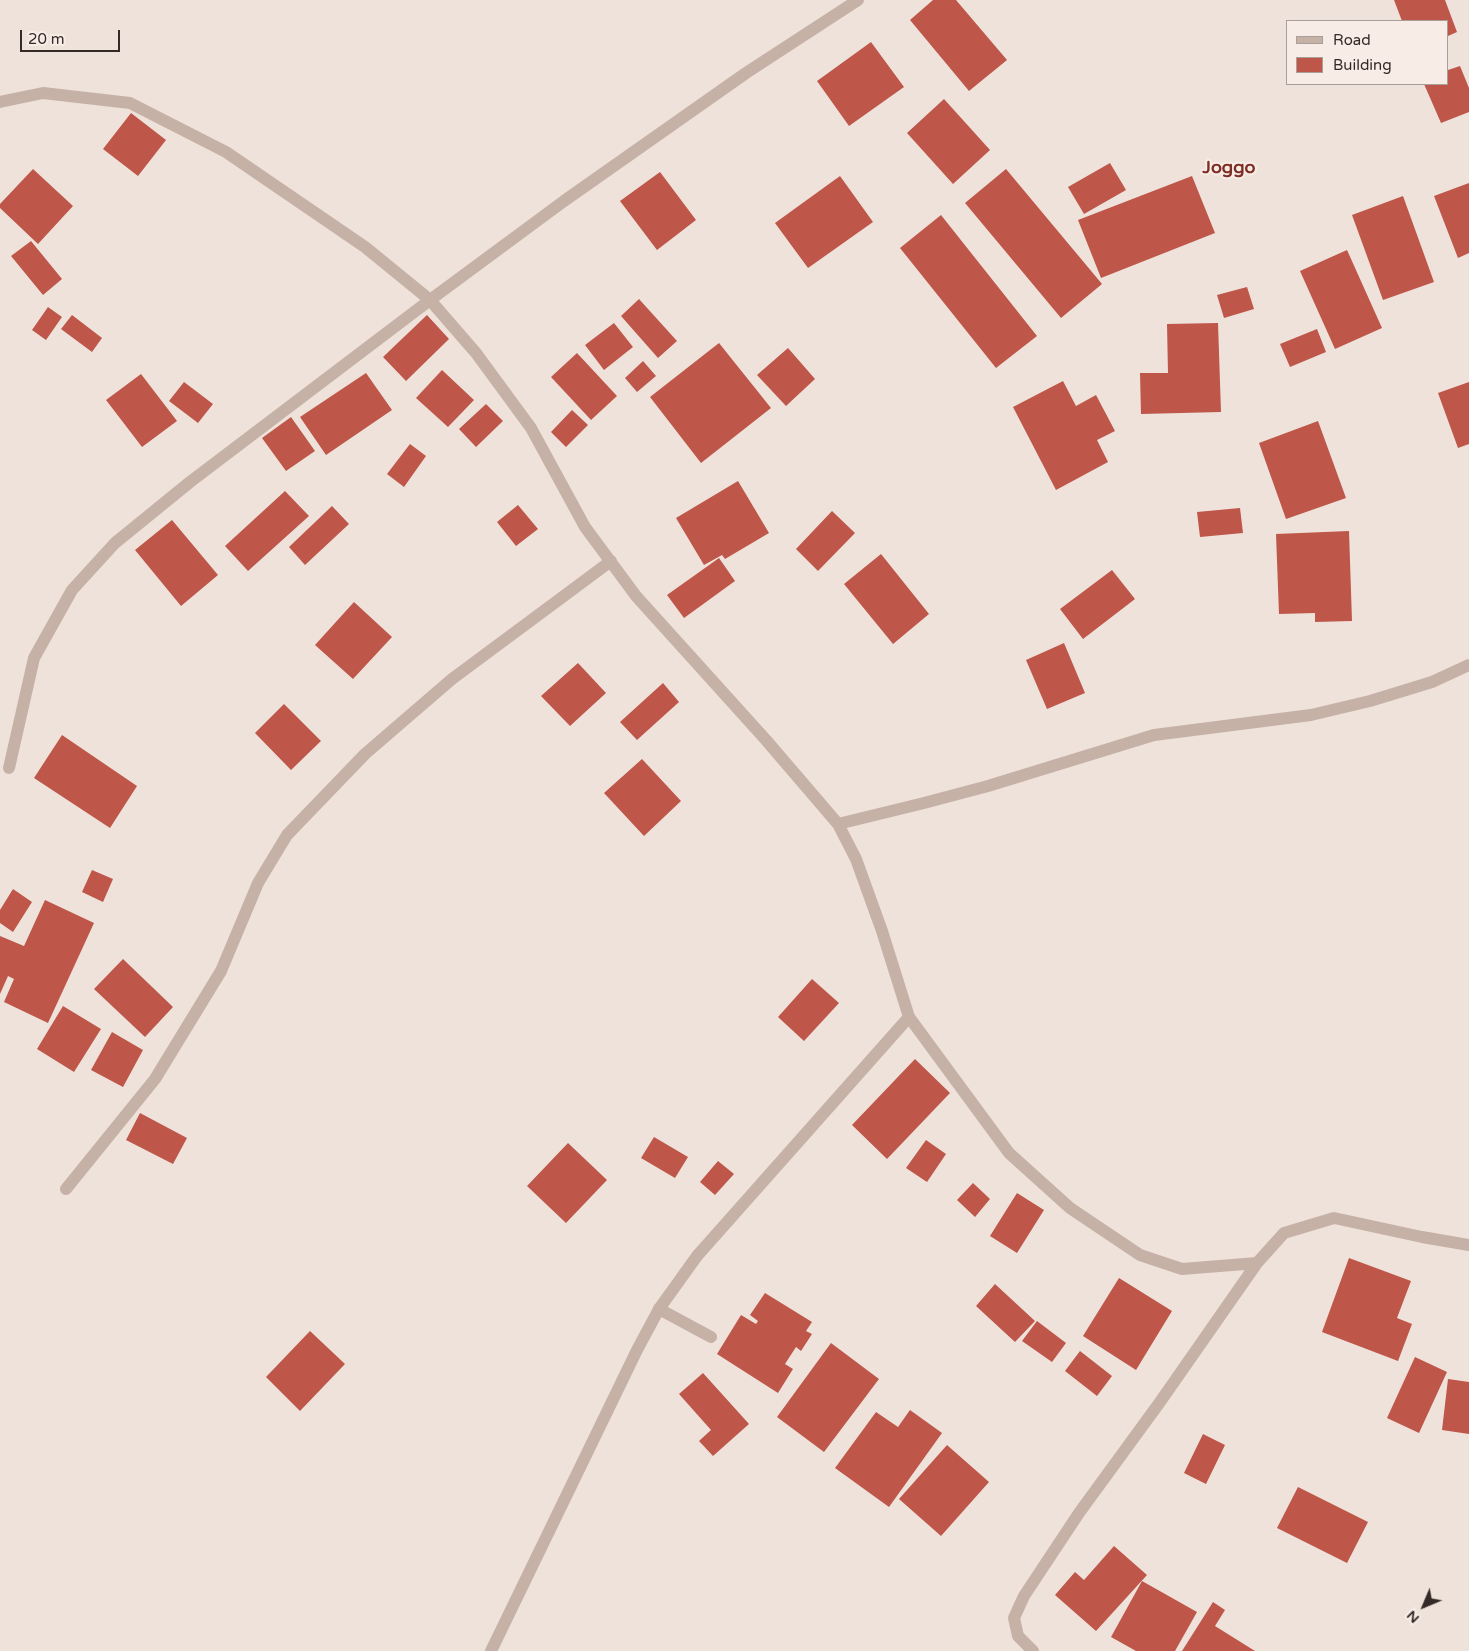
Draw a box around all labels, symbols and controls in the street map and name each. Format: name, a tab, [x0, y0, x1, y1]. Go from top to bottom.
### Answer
scale bar	[22, 20, 122, 52]
legend	[1286, 20, 1449, 85]
text: 20 m	[28, 30, 65, 48]
text: Road	[1333, 31, 1371, 49]
text: Building	[1333, 56, 1392, 74]
district label: Joggo	[1203, 157, 1255, 179]
north arrow	[1399, 1581, 1449, 1631]
text: N	[1403, 1607, 1423, 1627]

